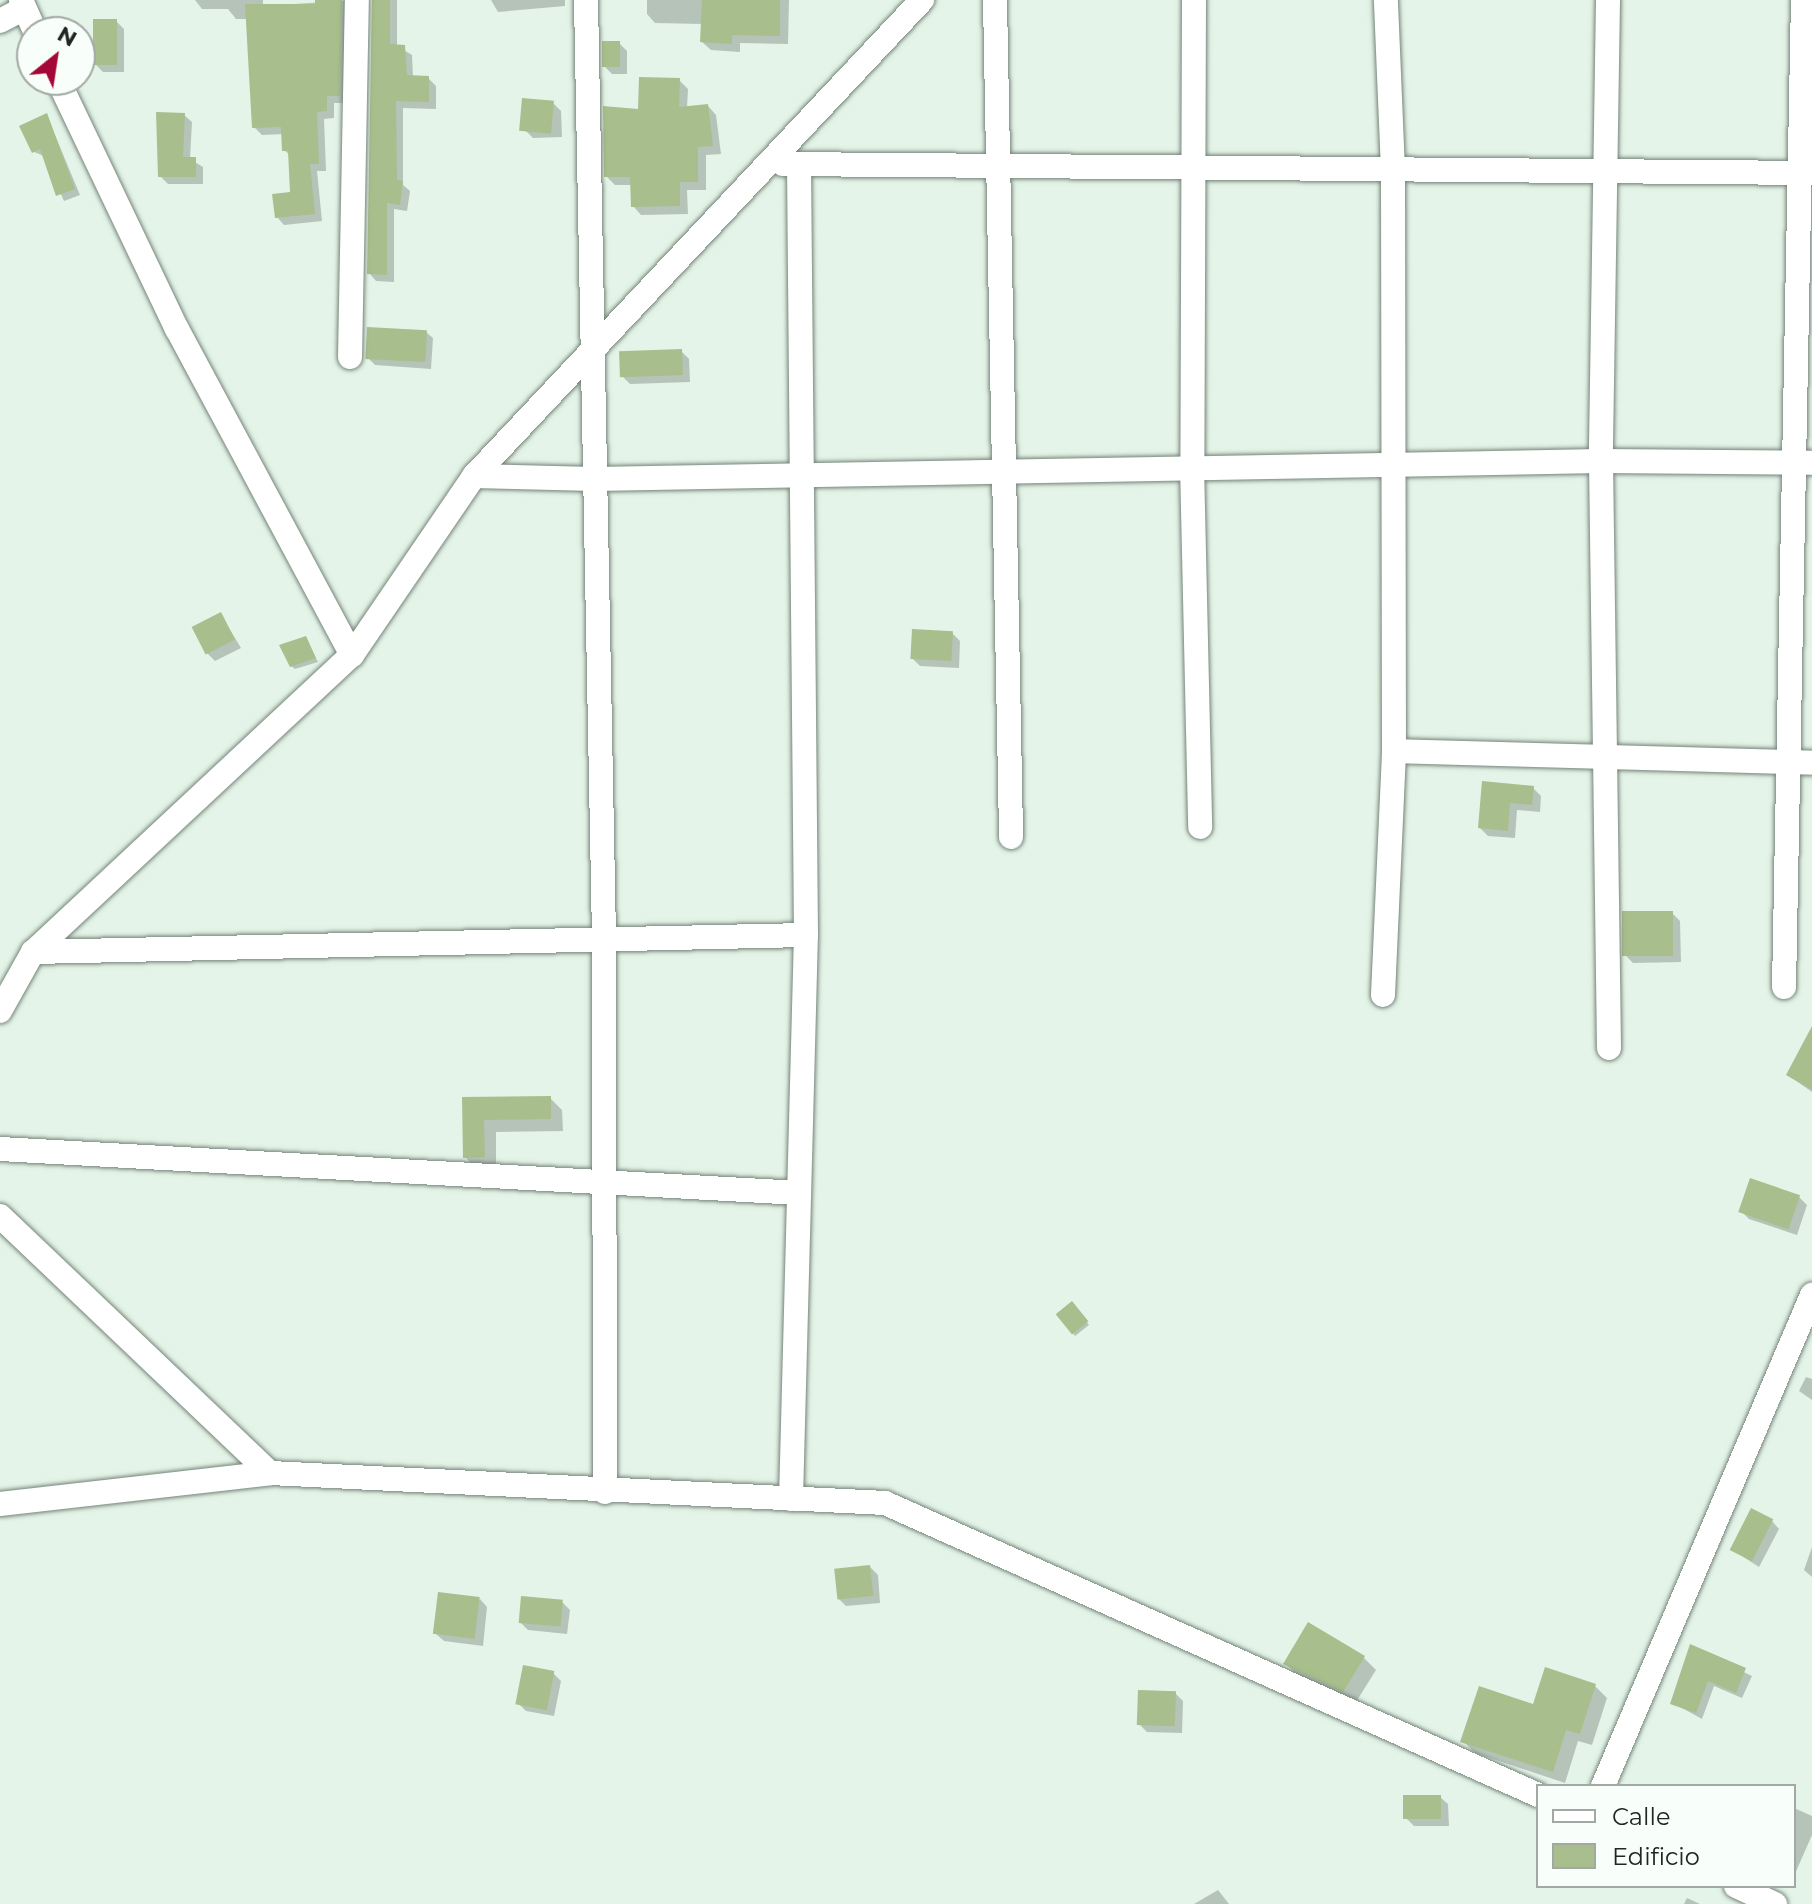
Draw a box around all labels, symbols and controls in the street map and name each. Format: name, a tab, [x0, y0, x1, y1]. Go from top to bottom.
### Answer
north arrow	[16, 16, 96, 96]
text: N	[53, 20, 82, 53]
legend	[1536, 1784, 1796, 1888]
text: Calle	[1612, 1802, 1670, 1831]
text: Edificio	[1612, 1842, 1700, 1871]

